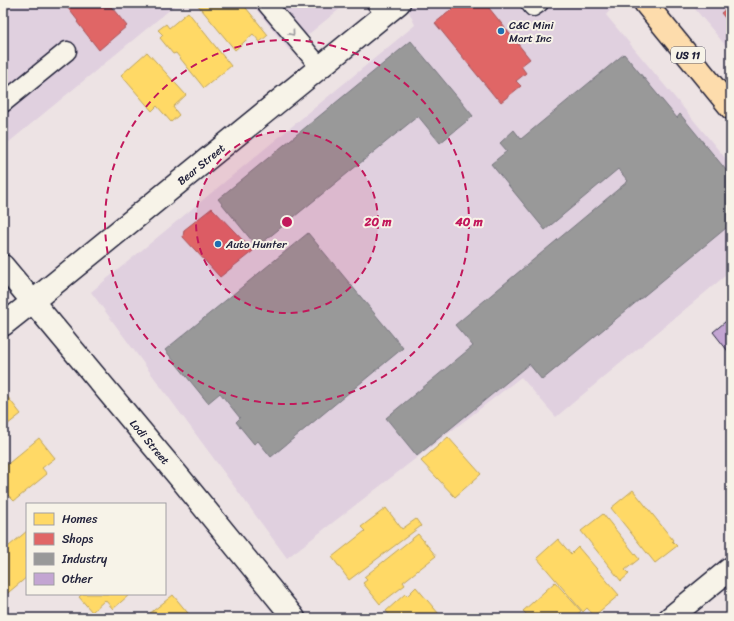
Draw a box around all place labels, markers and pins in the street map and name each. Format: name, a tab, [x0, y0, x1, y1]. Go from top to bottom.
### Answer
place label: C&C Mini Mart Inc	[509, 16, 554, 48]
marker: C&C Mini Mart Inc	[496, 26, 506, 36]
centre of rings	[280, 215, 294, 229]
place label: Auto Hunter	[225, 235, 288, 254]
marker: Auto Hunter	[213, 239, 223, 249]

